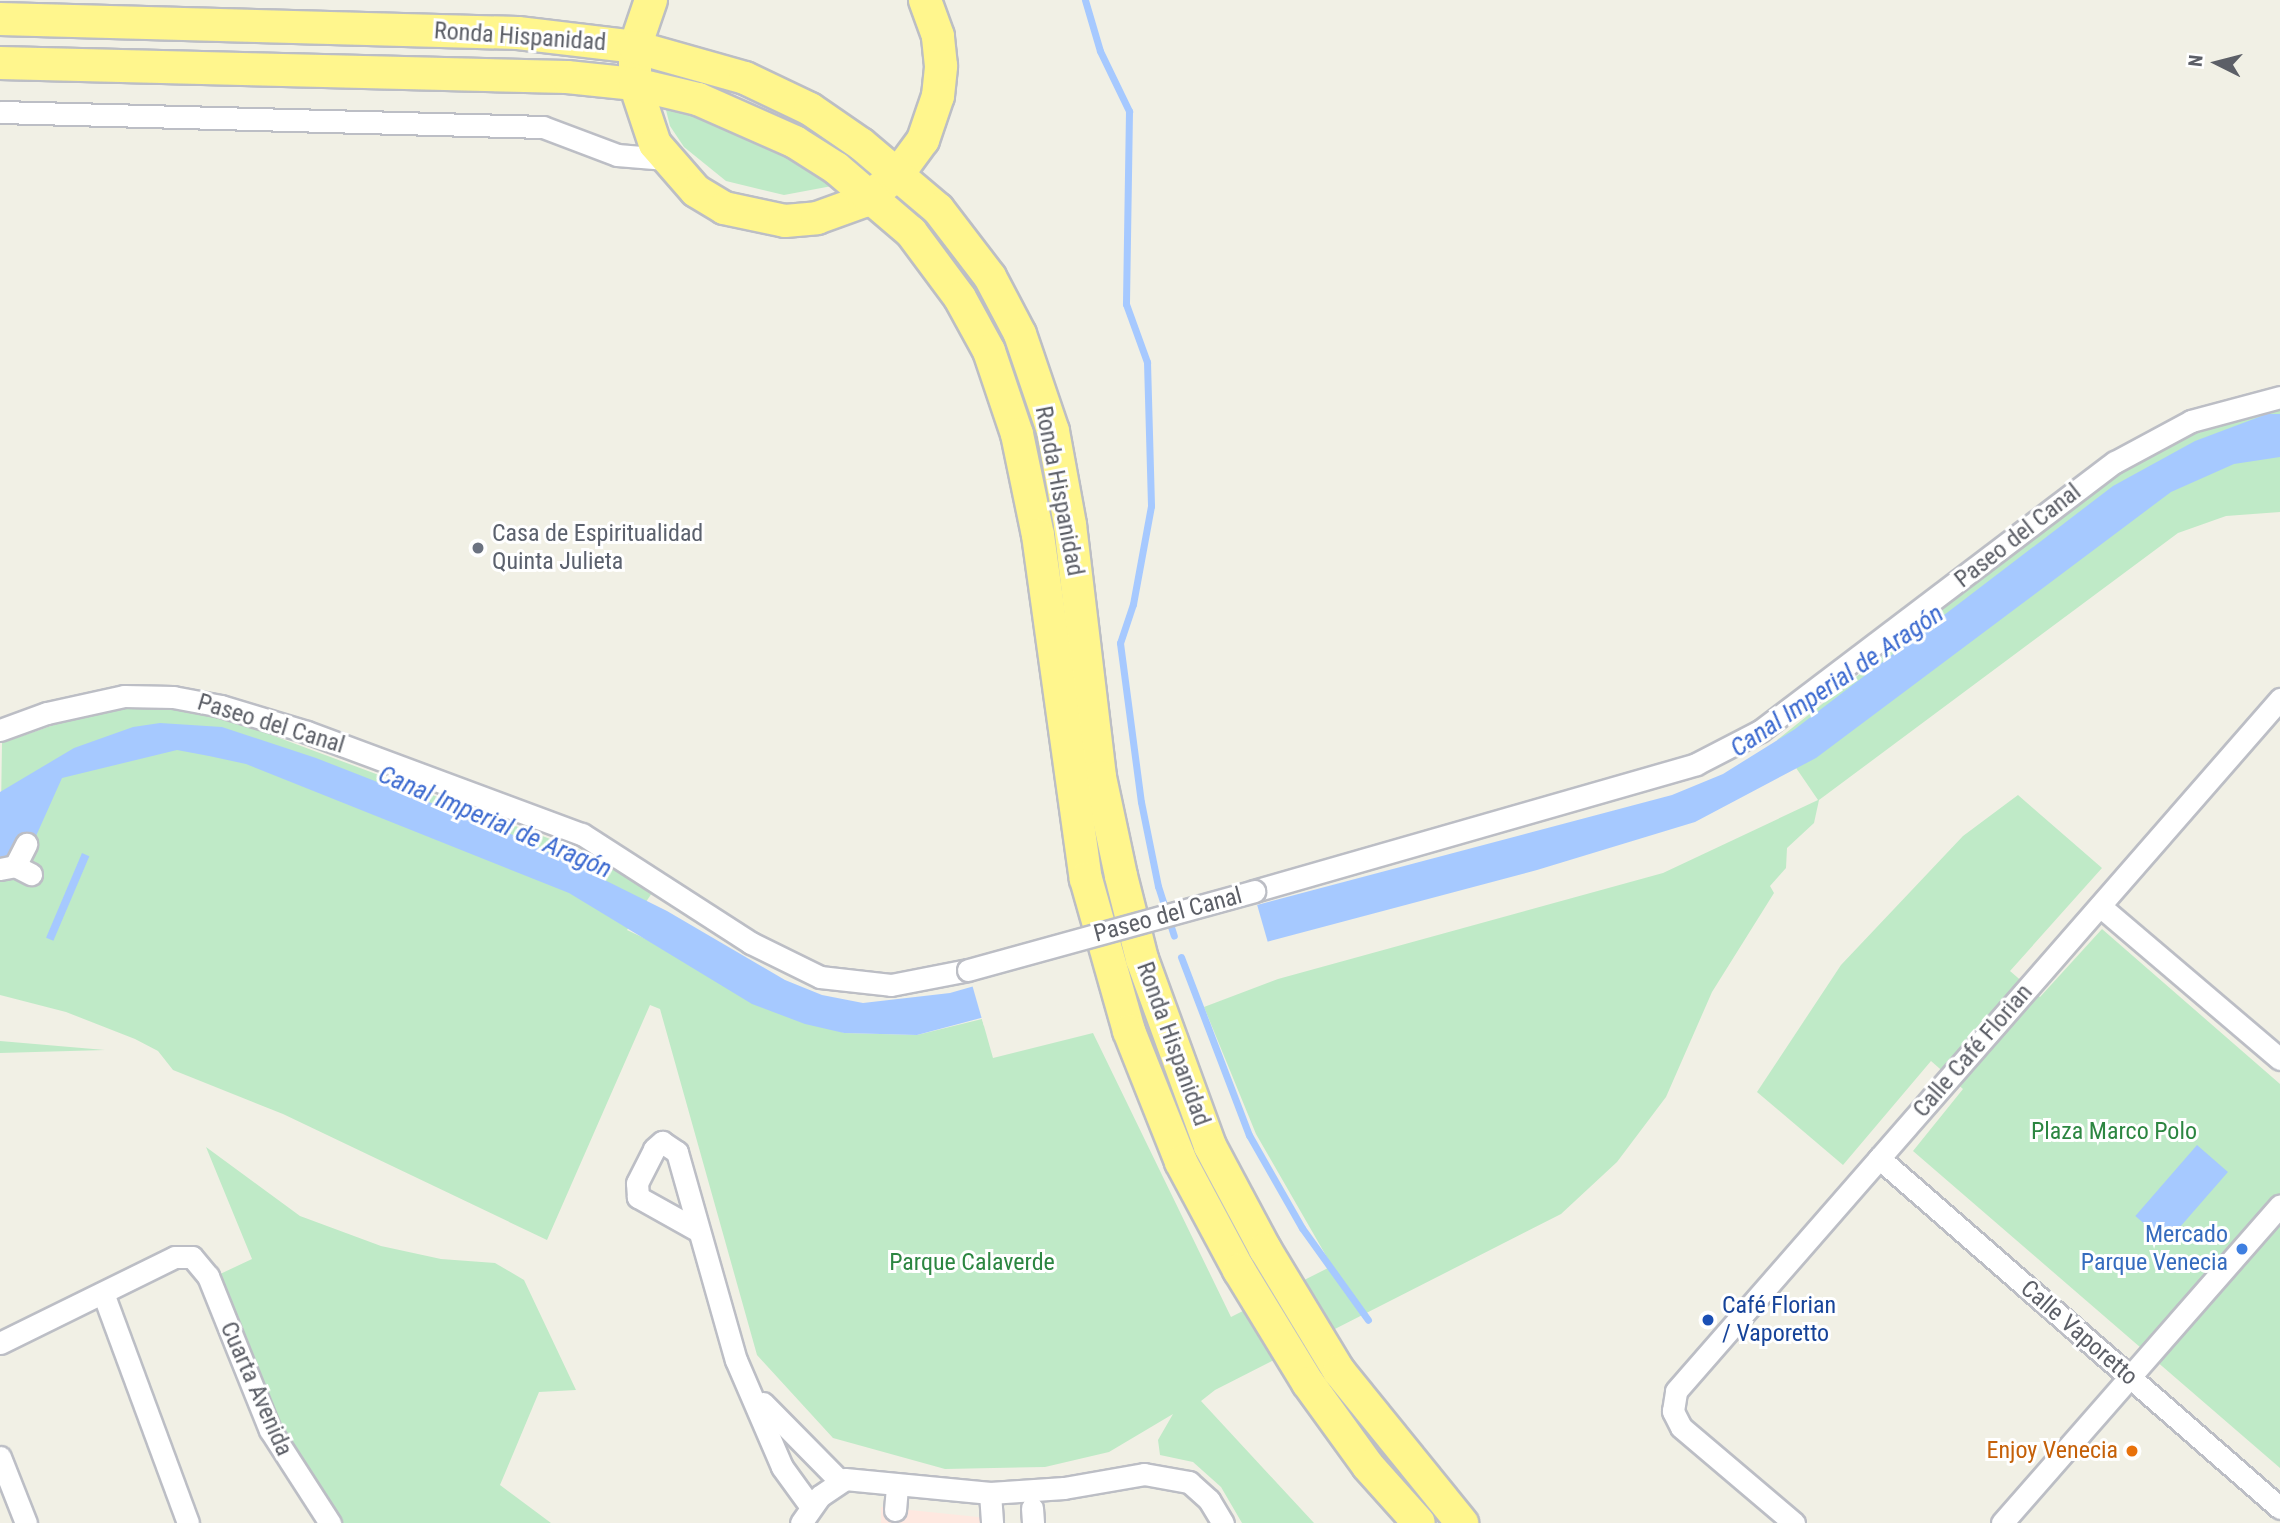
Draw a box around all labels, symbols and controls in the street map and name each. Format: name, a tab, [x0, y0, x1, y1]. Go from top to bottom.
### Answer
street label: Ronda Hispanidad	[433, 17, 607, 57]
north arrow	[2182, 28, 2252, 98]
text: N	[2184, 54, 2208, 68]
street label: Ronda Hispanidad	[1028, 404, 1090, 578]
street label: Paseo del Canal	[1949, 478, 2087, 594]
place label: Casa de Espiritualidad Quinta Julieta	[492, 520, 703, 576]
marker: Casa de Espiritualidad Quinta Julieta	[470, 540, 486, 556]
water label: Canal Imperial de Aragón	[1724, 598, 1950, 764]
street label: Paseo del Canal	[194, 688, 348, 760]
water label: Canal Imperial de Aragón	[374, 759, 616, 885]
street label: Paseo del Canal	[1091, 881, 1245, 949]
street label: Ronda Hispanidad	[1130, 958, 1216, 1130]
street label: Calle Café Florian	[1907, 979, 2039, 1123]
park label: Plaza Marco Polo	[2031, 1118, 2197, 1146]
place label: Mercado Parque Venecia	[2081, 1221, 2228, 1277]
marker: Mercado Parque Venecia	[2234, 1241, 2250, 1257]
park label: Parque Calaverde	[889, 1249, 1055, 1277]
street label: Calle Vaporetto	[2015, 1274, 2143, 1392]
place label: Café Florian / Vaporetto	[1722, 1292, 1836, 1348]
marker: Café Florian / Vaporetto	[1700, 1312, 1716, 1328]
street label: Cuarta Avenida	[214, 1317, 298, 1461]
place label: Enjoy Venecia	[1987, 1437, 2118, 1465]
marker: Enjoy Venecia	[2124, 1443, 2140, 1459]

